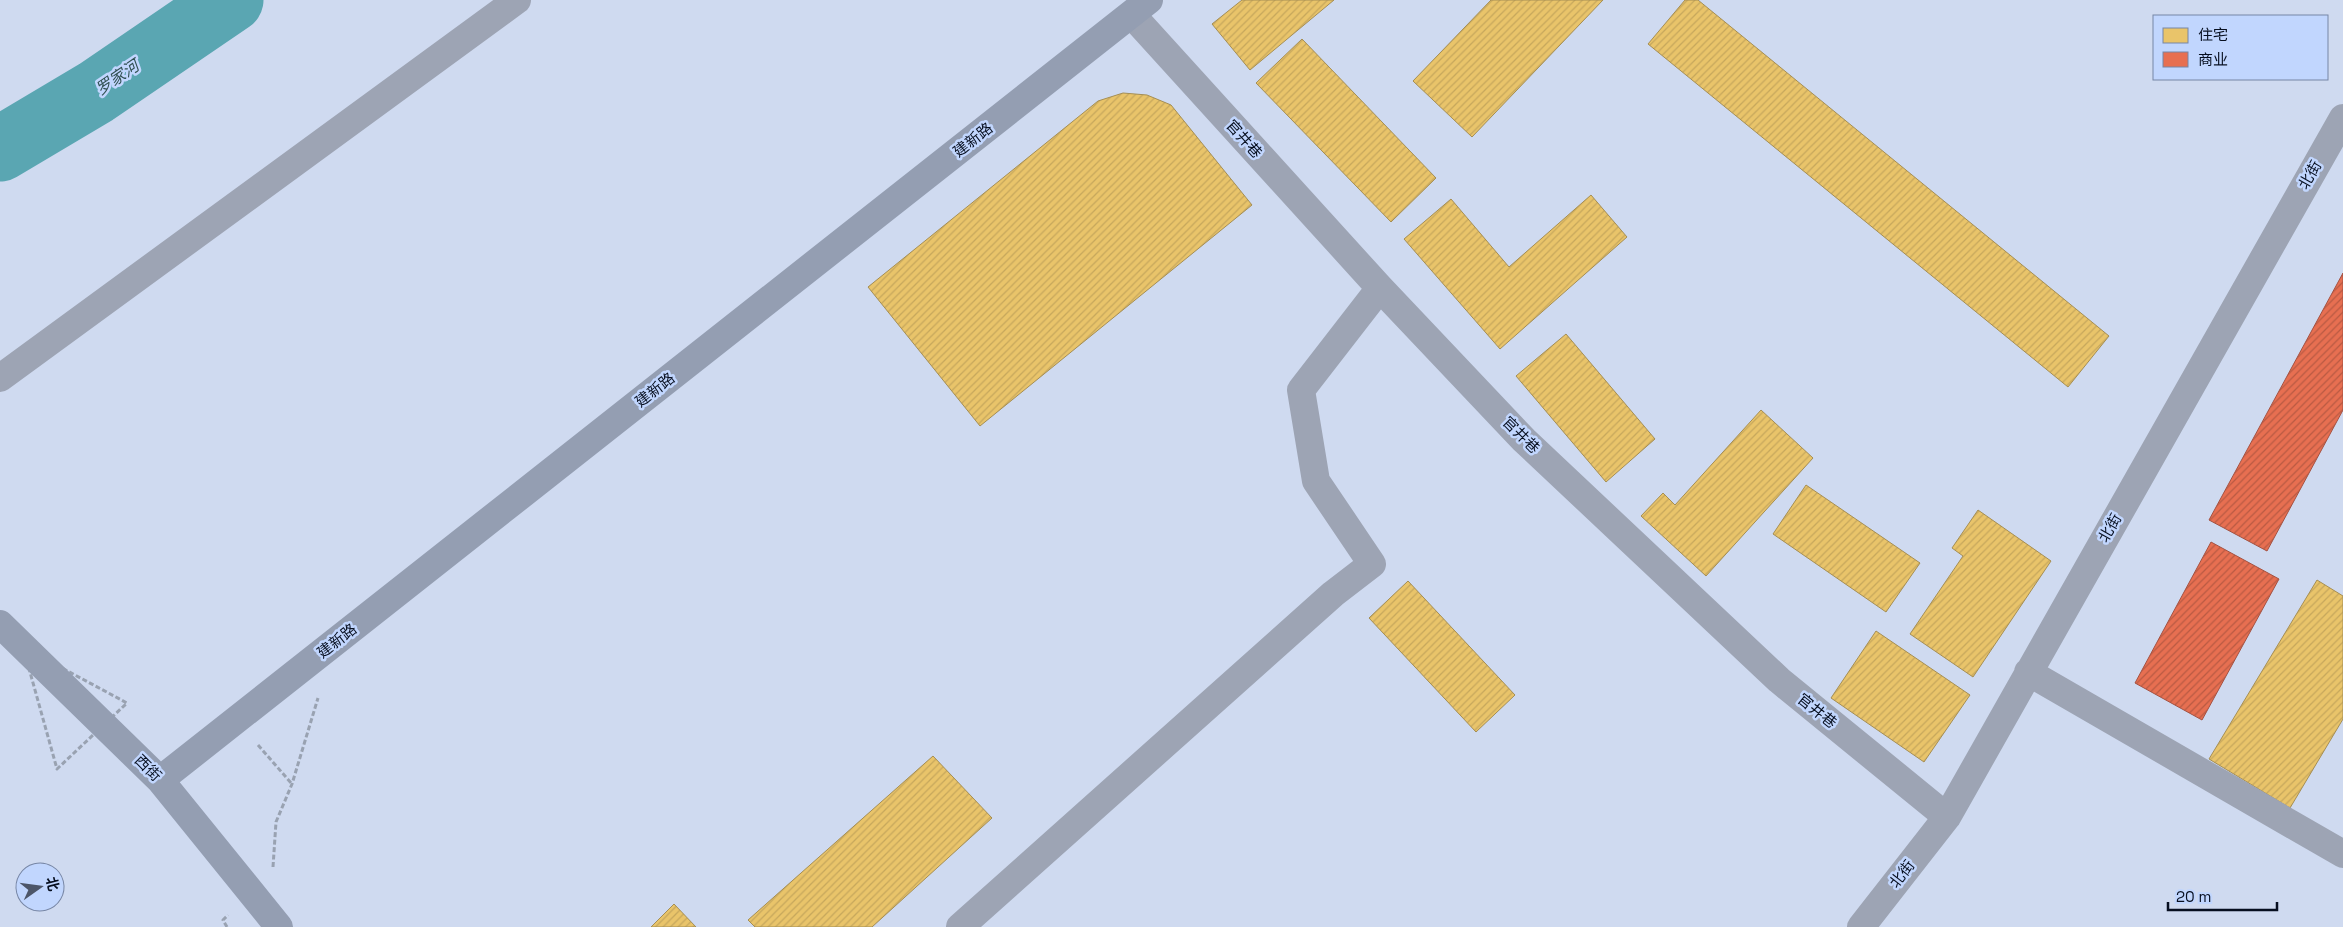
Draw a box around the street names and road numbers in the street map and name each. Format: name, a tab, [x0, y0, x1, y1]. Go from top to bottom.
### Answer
street label: 官井巷	[1222, 116, 1266, 162]
street label: 建新路	[949, 118, 996, 161]
street label: 北街	[2294, 157, 2325, 192]
street label: 建新路	[631, 368, 678, 411]
street label: 官井巷	[1499, 412, 1544, 457]
street label: 北街	[2094, 510, 2125, 545]
street label: 建新路	[313, 619, 360, 662]
street label: 官井巷	[1794, 689, 1841, 732]
street label: 西街	[131, 750, 166, 785]
street label: 北街	[1885, 856, 1918, 891]

